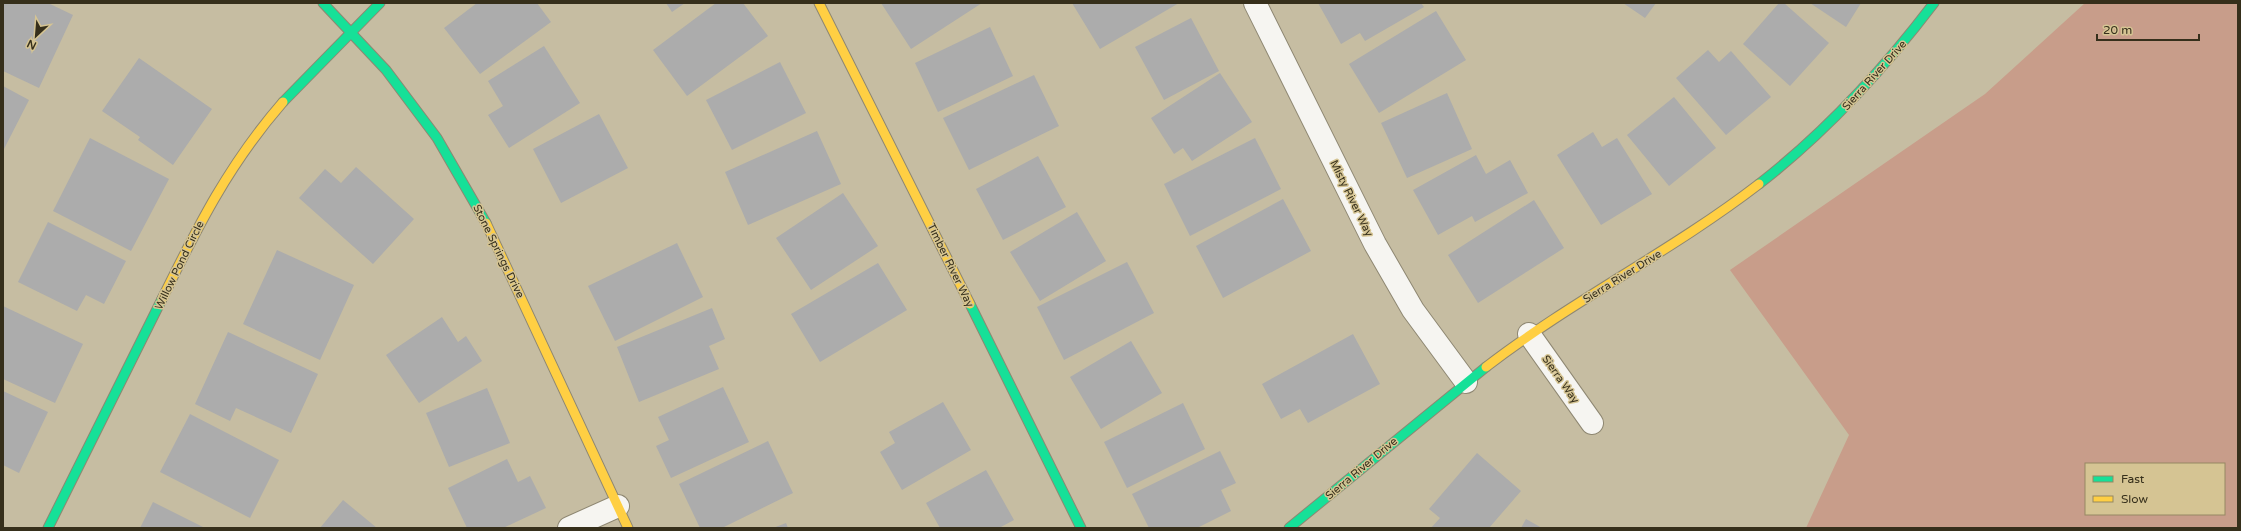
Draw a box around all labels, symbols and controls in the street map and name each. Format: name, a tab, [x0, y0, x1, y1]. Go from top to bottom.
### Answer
north arrow	[16, 16, 56, 56]
scale bar	[2097, 16, 2199, 42]
text: 20 m	[2103, 23, 2132, 37]
text: N	[25, 37, 39, 52]
street label: Sierra River Drive	[1839, 38, 1909, 113]
street label: Misty River Way	[1327, 158, 1376, 239]
street label: Stone Springs Drive	[470, 202, 527, 300]
street label: Willow Pond Circle	[152, 219, 207, 312]
street label: Timber River Way	[925, 221, 977, 309]
street label: Sierra River Drive	[1581, 247, 1664, 306]
street label: Sierra Way	[1539, 353, 1582, 406]
street label: Sierra River Drive	[1323, 435, 1400, 502]
legend	[2085, 463, 2225, 515]
text: Fast	[2121, 472, 2145, 486]
text: Slow	[2121, 492, 2148, 506]

